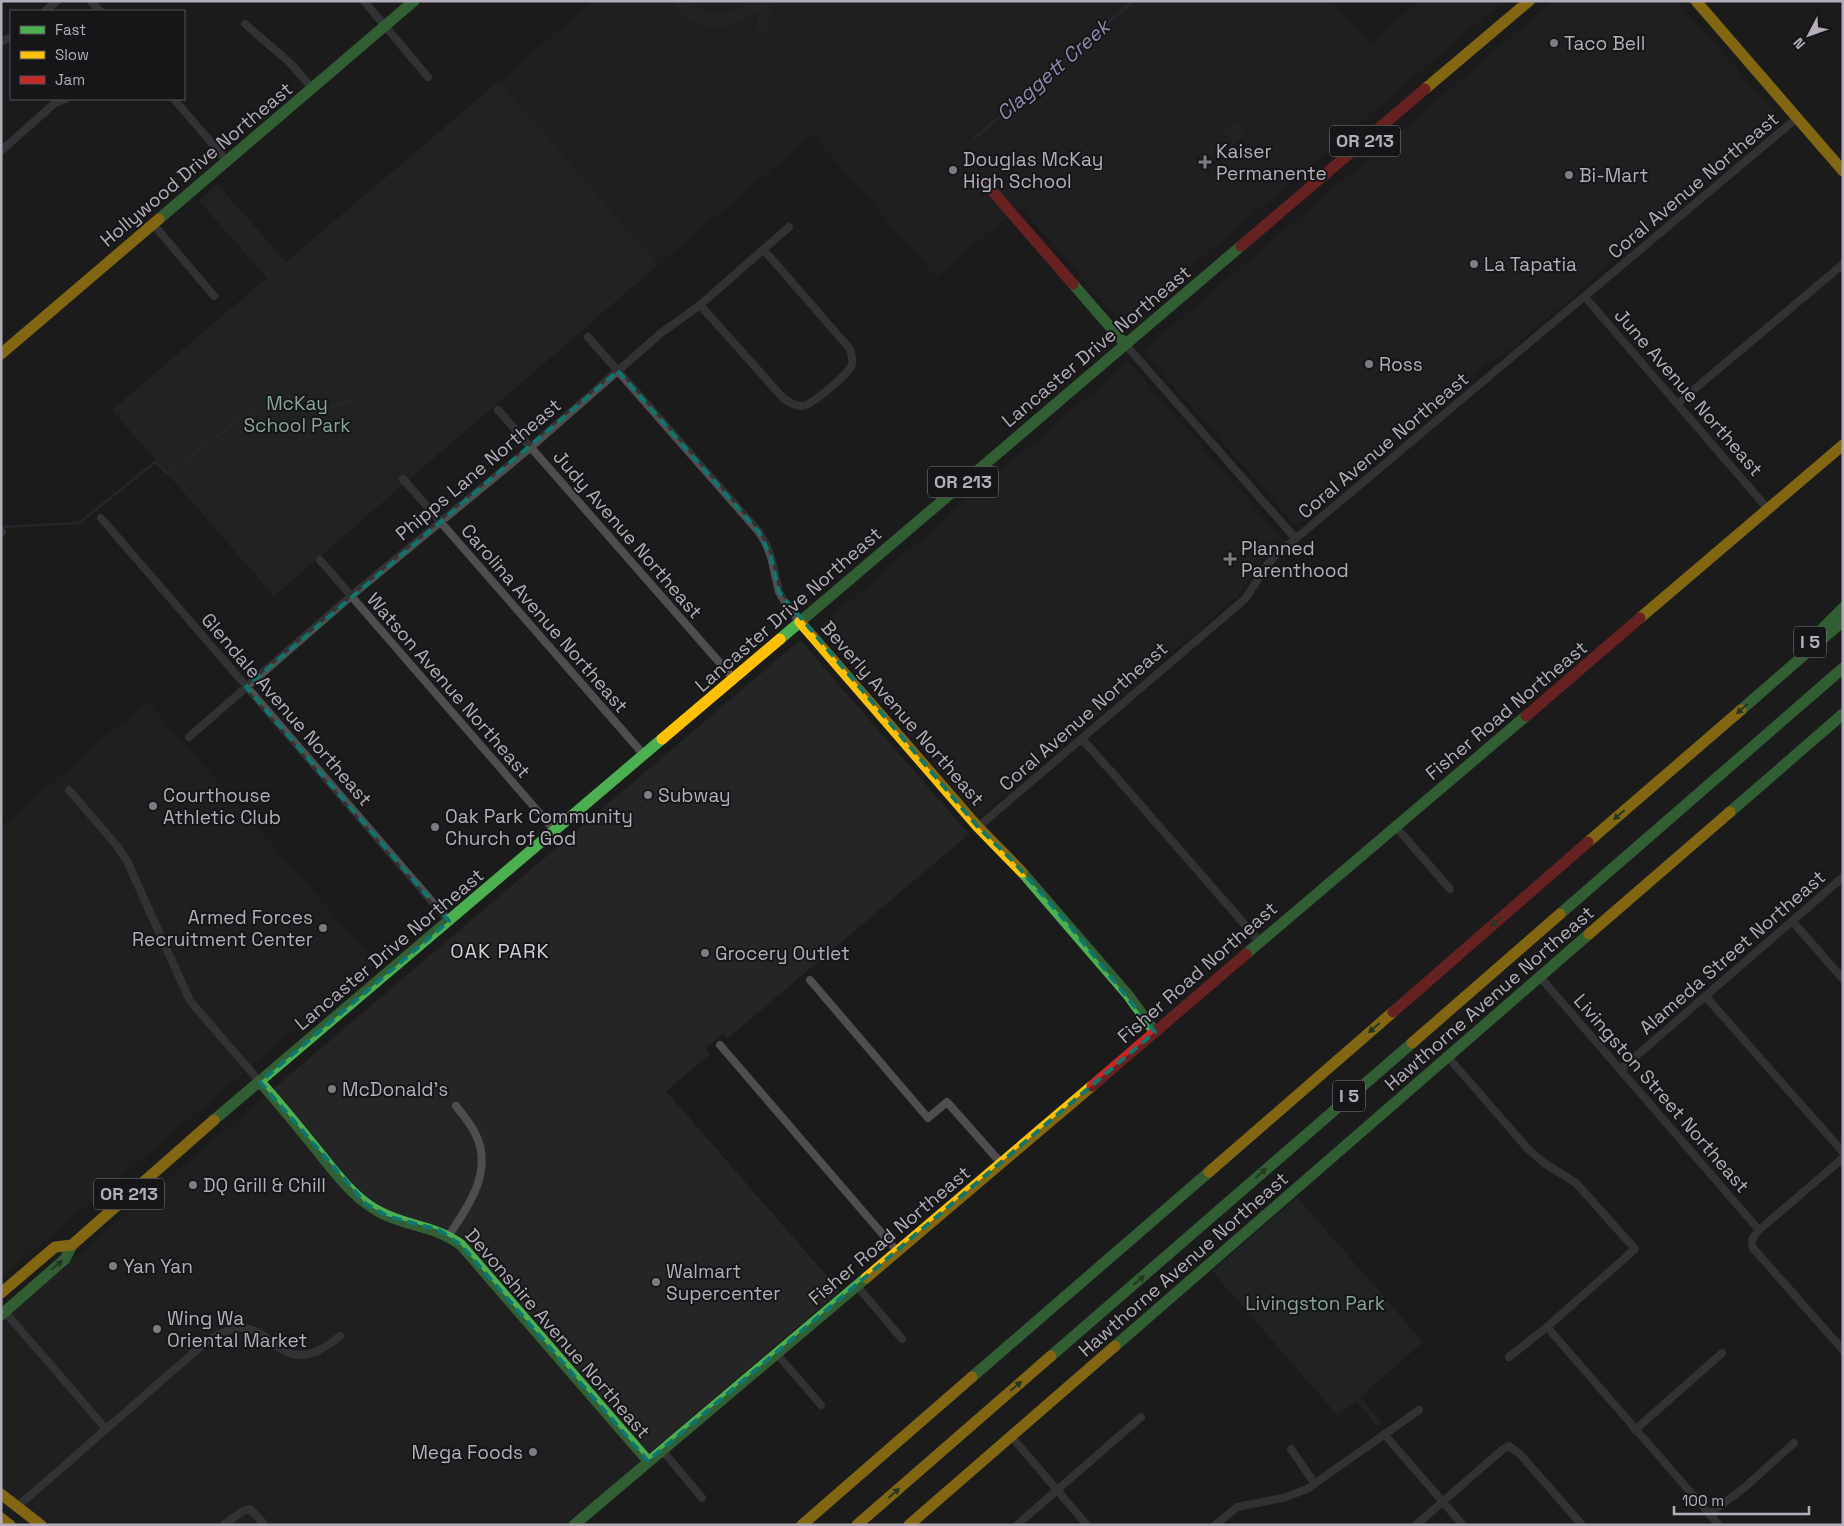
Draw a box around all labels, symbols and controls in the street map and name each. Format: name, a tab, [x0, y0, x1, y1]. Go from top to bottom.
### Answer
legend	[10, 10, 185, 100]
north arrow	[1784, 10, 1834, 60]
water label: Claggett Creek	[991, 12, 1117, 126]
text: Fast	[55, 20, 86, 39]
place label: Taco Bell	[1564, 31, 1645, 56]
text: N	[1789, 34, 1809, 53]
marker: Taco Bell	[1548, 37, 1560, 49]
text: Slow	[55, 45, 89, 64]
text: Jam	[55, 70, 85, 89]
street label: Hollywood Drive Northeast	[95, 76, 298, 252]
street label: Coral Avenue Northeast	[1603, 107, 1784, 264]
road number: OR 213	[1330, 125, 1400, 156]
place label: Kaiser Permanente	[1216, 139, 1327, 186]
place label: Douglas McKay High School	[963, 147, 1103, 194]
marker: Kaiser Permanente	[1198, 155, 1212, 169]
place label: Bi-Mart	[1579, 163, 1648, 188]
marker: Douglas McKay High School	[947, 164, 959, 176]
marker: Bi-Mart	[1563, 169, 1575, 181]
place label: La Tapatia	[1484, 252, 1577, 277]
marker: La Tapatia	[1468, 258, 1480, 270]
street label: Lancaster Drive Northeast	[997, 260, 1196, 433]
street label: June Avenue Northeast	[1609, 303, 1768, 481]
place label: Ross	[1379, 352, 1423, 377]
marker: Ross	[1363, 358, 1375, 370]
street label: Coral Avenue Northeast	[1293, 367, 1474, 524]
park label: McKay School Park	[243, 391, 351, 438]
street label: Phipps Lane Northeast	[390, 393, 566, 546]
street label: Judy Avenue Northeast	[548, 445, 708, 624]
road number: OR 213	[928, 467, 998, 498]
street label: Carolina Avenue Northeast	[456, 519, 634, 718]
street label: Lancaster Drive Northeast	[690, 521, 887, 697]
place label: Planned Parenthood	[1241, 536, 1349, 583]
marker: Planned Parenthood	[1223, 552, 1237, 566]
street label: Watson Avenue Northeast	[361, 587, 536, 783]
street label: Glendale Avenue Northeast	[196, 607, 378, 811]
street label: Beverly Avenue Northeast	[815, 616, 990, 811]
road number: I 5	[1794, 626, 1826, 658]
street label: Fisher Road Northeast	[1420, 635, 1592, 786]
street label: Coral Avenue Northeast	[994, 636, 1173, 797]
one-way arrow	[1735, 703, 1748, 714]
place label: Courthouse Athletic Club	[163, 783, 281, 830]
place label: Subway	[658, 783, 731, 808]
marker: Subway	[642, 789, 654, 801]
marker: Courthouse Athletic Club	[147, 800, 159, 812]
place label: Oak Park Community Church of God	[445, 804, 633, 851]
one-way arrow	[1613, 809, 1625, 820]
marker: Oak Park Community Church of God	[429, 821, 441, 833]
street label: Lancaster Drive Northeast	[290, 863, 489, 1036]
street label: Alameda Street Northeast	[1634, 865, 1831, 1040]
street label: Fisher Road Northeast	[1112, 896, 1282, 1049]
street label: Hawthorne Avenue Northeast	[1379, 900, 1599, 1096]
place label: Armed Forces Recruitment Center	[132, 905, 313, 952]
one-way arrow	[1491, 916, 1503, 928]
marker: Armed Forces Recruitment Center	[317, 922, 329, 934]
district label: OAK PARK	[450, 938, 550, 964]
place label: Grocery Outlet	[715, 941, 850, 966]
marker: Grocery Outlet	[699, 947, 711, 959]
street label: Livingston Street Northeast	[1568, 989, 1755, 1198]
one-way arrow	[1367, 1023, 1380, 1034]
place label: McDonald's	[342, 1077, 448, 1102]
road number: I 5	[1333, 1080, 1365, 1112]
marker: McDonald's	[326, 1083, 338, 1095]
street label: Fisher Road Northeast	[803, 1160, 975, 1311]
street label: Hawthorne Avenue Northeast	[1073, 1166, 1293, 1362]
one-way arrow	[1255, 1167, 1267, 1179]
place label: DQ Grill & Chill	[203, 1173, 326, 1198]
road number: OR 213	[94, 1178, 164, 1210]
marker: DQ Grill & Chill	[187, 1179, 199, 1191]
street label: Devonshire Avenue Northeast	[460, 1223, 656, 1444]
place label: Yan Yan	[123, 1254, 193, 1279]
place label: Walmart Supercenter	[666, 1259, 780, 1306]
one-way arrow	[50, 1260, 63, 1271]
marker: Yan Yan	[107, 1260, 119, 1272]
one-way arrow	[1133, 1274, 1145, 1286]
marker: Walmart Supercenter	[650, 1276, 662, 1288]
park label: Livingston Park	[1245, 1291, 1385, 1316]
place label: Wing Wa Oriental Market	[167, 1306, 307, 1353]
marker: Wing Wa Oriental Market	[151, 1323, 163, 1335]
one-way arrow	[1010, 1381, 1023, 1392]
place label: Mega Foods	[411, 1440, 523, 1465]
marker: Mega Foods	[527, 1446, 539, 1458]
scale bar	[1674, 1484, 1809, 1516]
one-way arrow	[887, 1487, 899, 1499]
text: 100 m	[1682, 1491, 1724, 1510]

